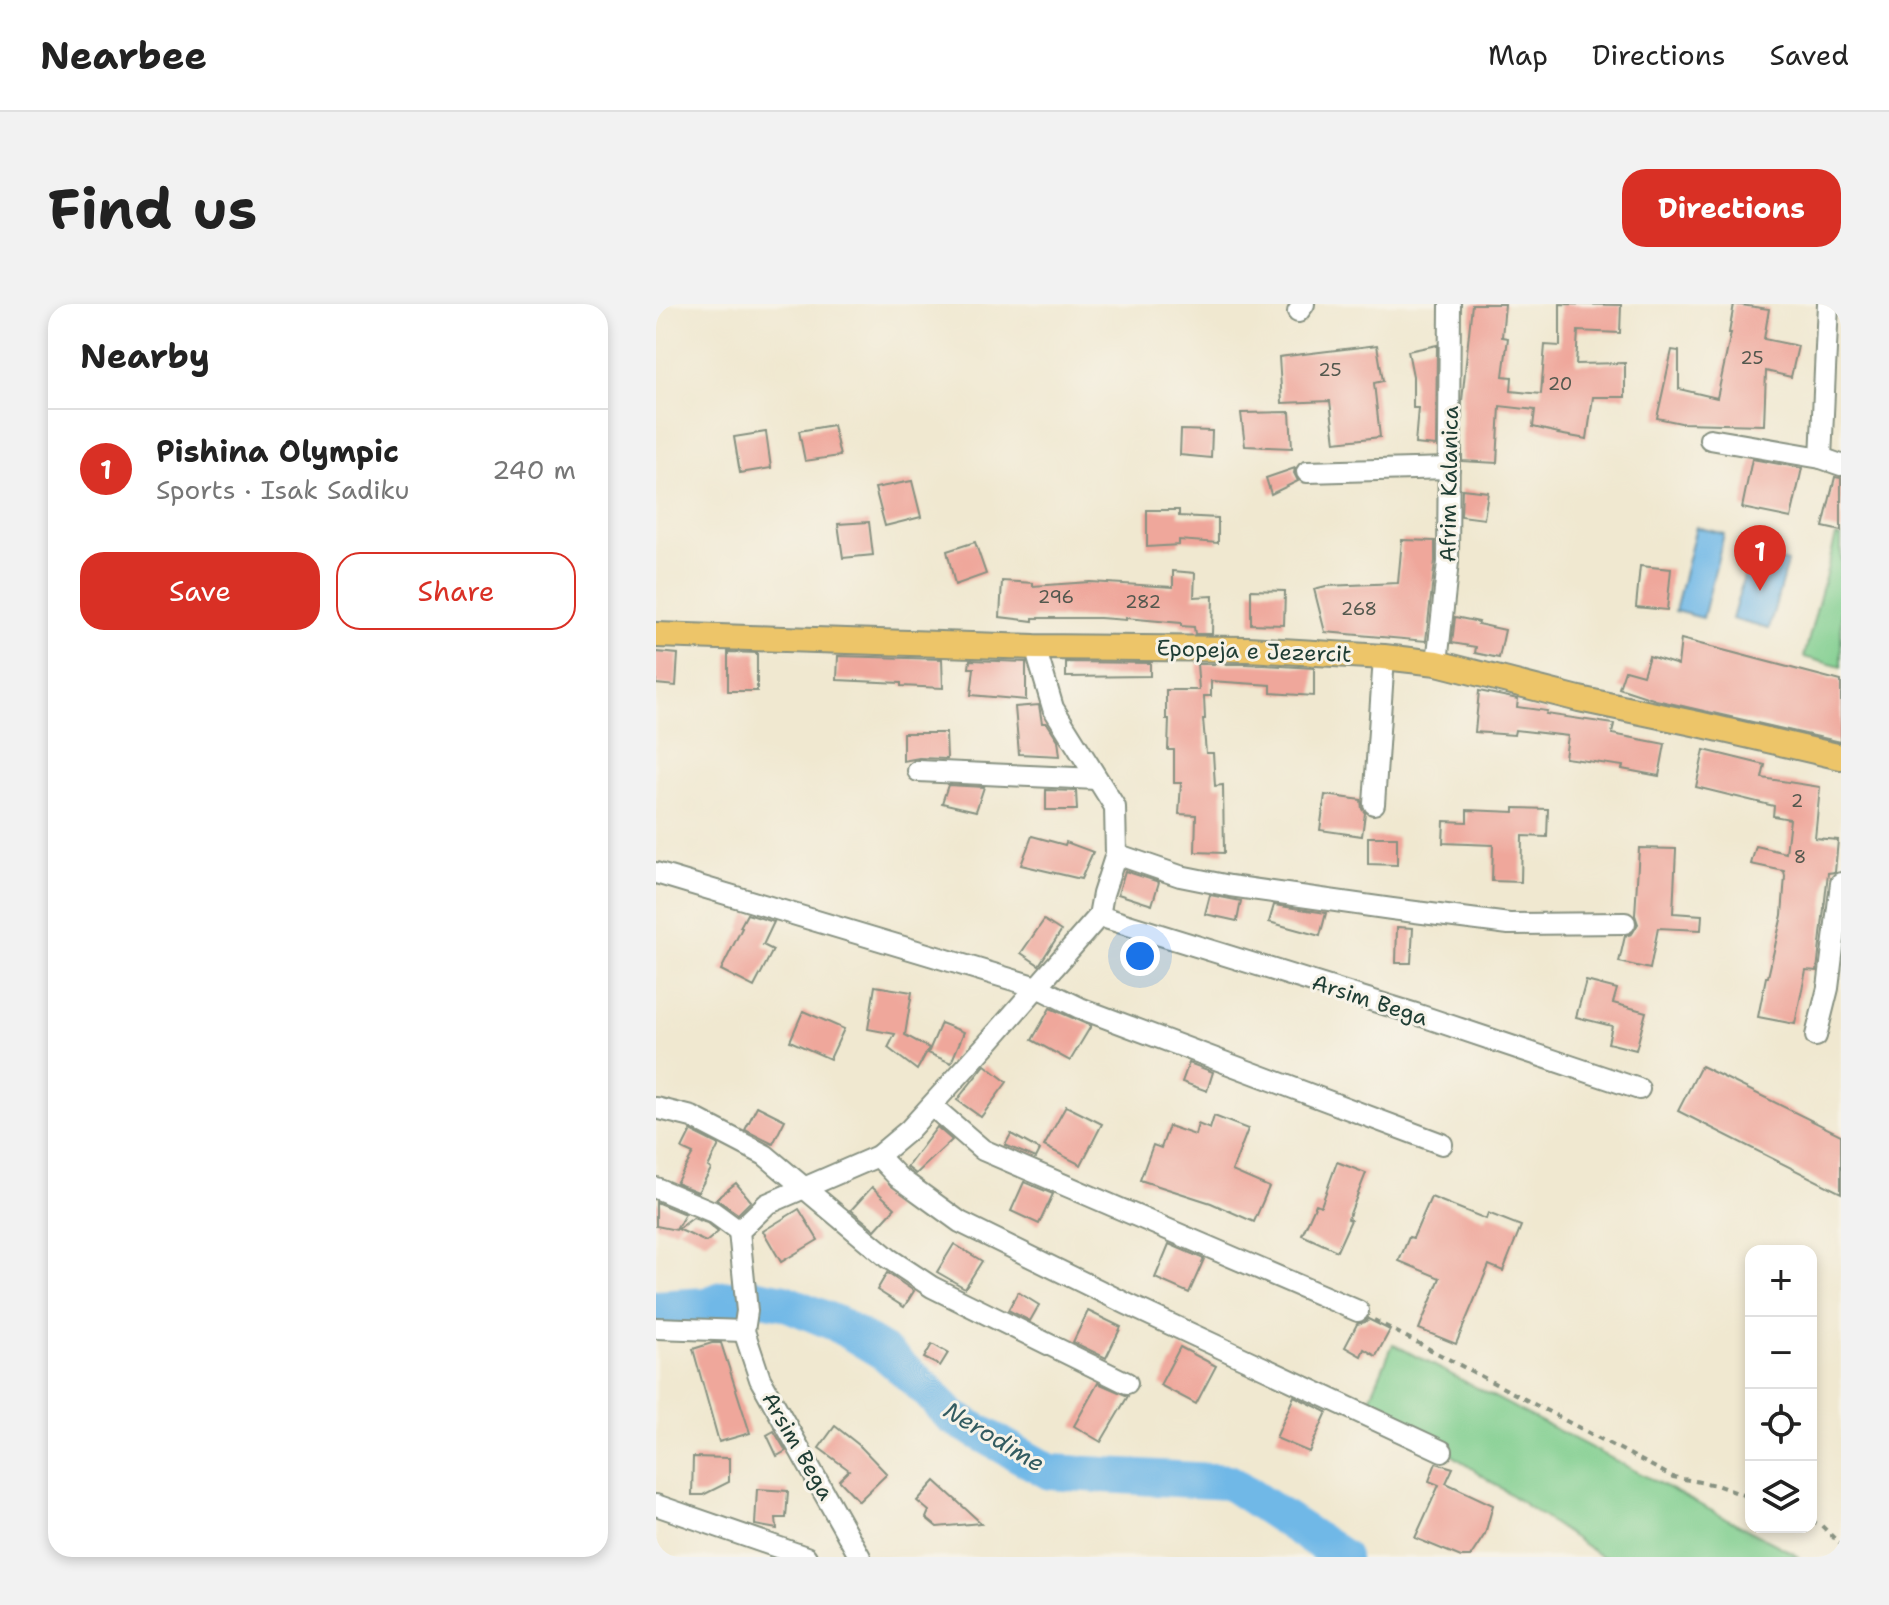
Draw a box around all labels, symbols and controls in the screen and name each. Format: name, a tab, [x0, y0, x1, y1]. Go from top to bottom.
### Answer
text: Nearbee	[40, 30, 207, 81]
text: Map	[1488, 36, 1548, 74]
text: Directions	[1592, 36, 1726, 74]
text: Saved	[1770, 36, 1849, 74]
button: Directions	[1622, 169, 1841, 247]
text: Find us	[48, 171, 257, 246]
text: Nearby	[80, 333, 210, 379]
house number: 25	[1740, 346, 1764, 370]
house number: 25	[1318, 358, 1342, 382]
house number: 20	[1548, 372, 1572, 396]
street label: Afrim Kalanica	[1433, 405, 1465, 563]
text: Pishina Olympic	[156, 431, 399, 472]
text: 1	[100, 452, 112, 487]
text: 240 m	[492, 452, 576, 487]
text: Sports · Isak Sadiku	[156, 472, 410, 507]
pin: 1	[1734, 525, 1786, 591]
button: Save	[80, 552, 320, 630]
button: Share	[336, 552, 576, 630]
house number: 296	[1038, 585, 1074, 609]
house number: 282	[1125, 590, 1161, 614]
house number: 268	[1341, 597, 1377, 621]
street label: Epopeja e Jezercit	[1156, 633, 1352, 669]
house number: 2	[1791, 789, 1803, 813]
house number: 8	[1794, 845, 1806, 869]
your location	[1120, 936, 1160, 976]
street label: Arsim Bega	[1308, 968, 1432, 1032]
map controls	[1745, 1245, 1817, 1533]
button: +	[1745, 1245, 1817, 1317]
button: −	[1745, 1317, 1817, 1389]
street label: Arsim Bega	[755, 1387, 841, 1506]
button: locate	[1745, 1389, 1817, 1461]
water label: Nerodime	[938, 1394, 1050, 1480]
button: layers	[1745, 1461, 1817, 1533]

